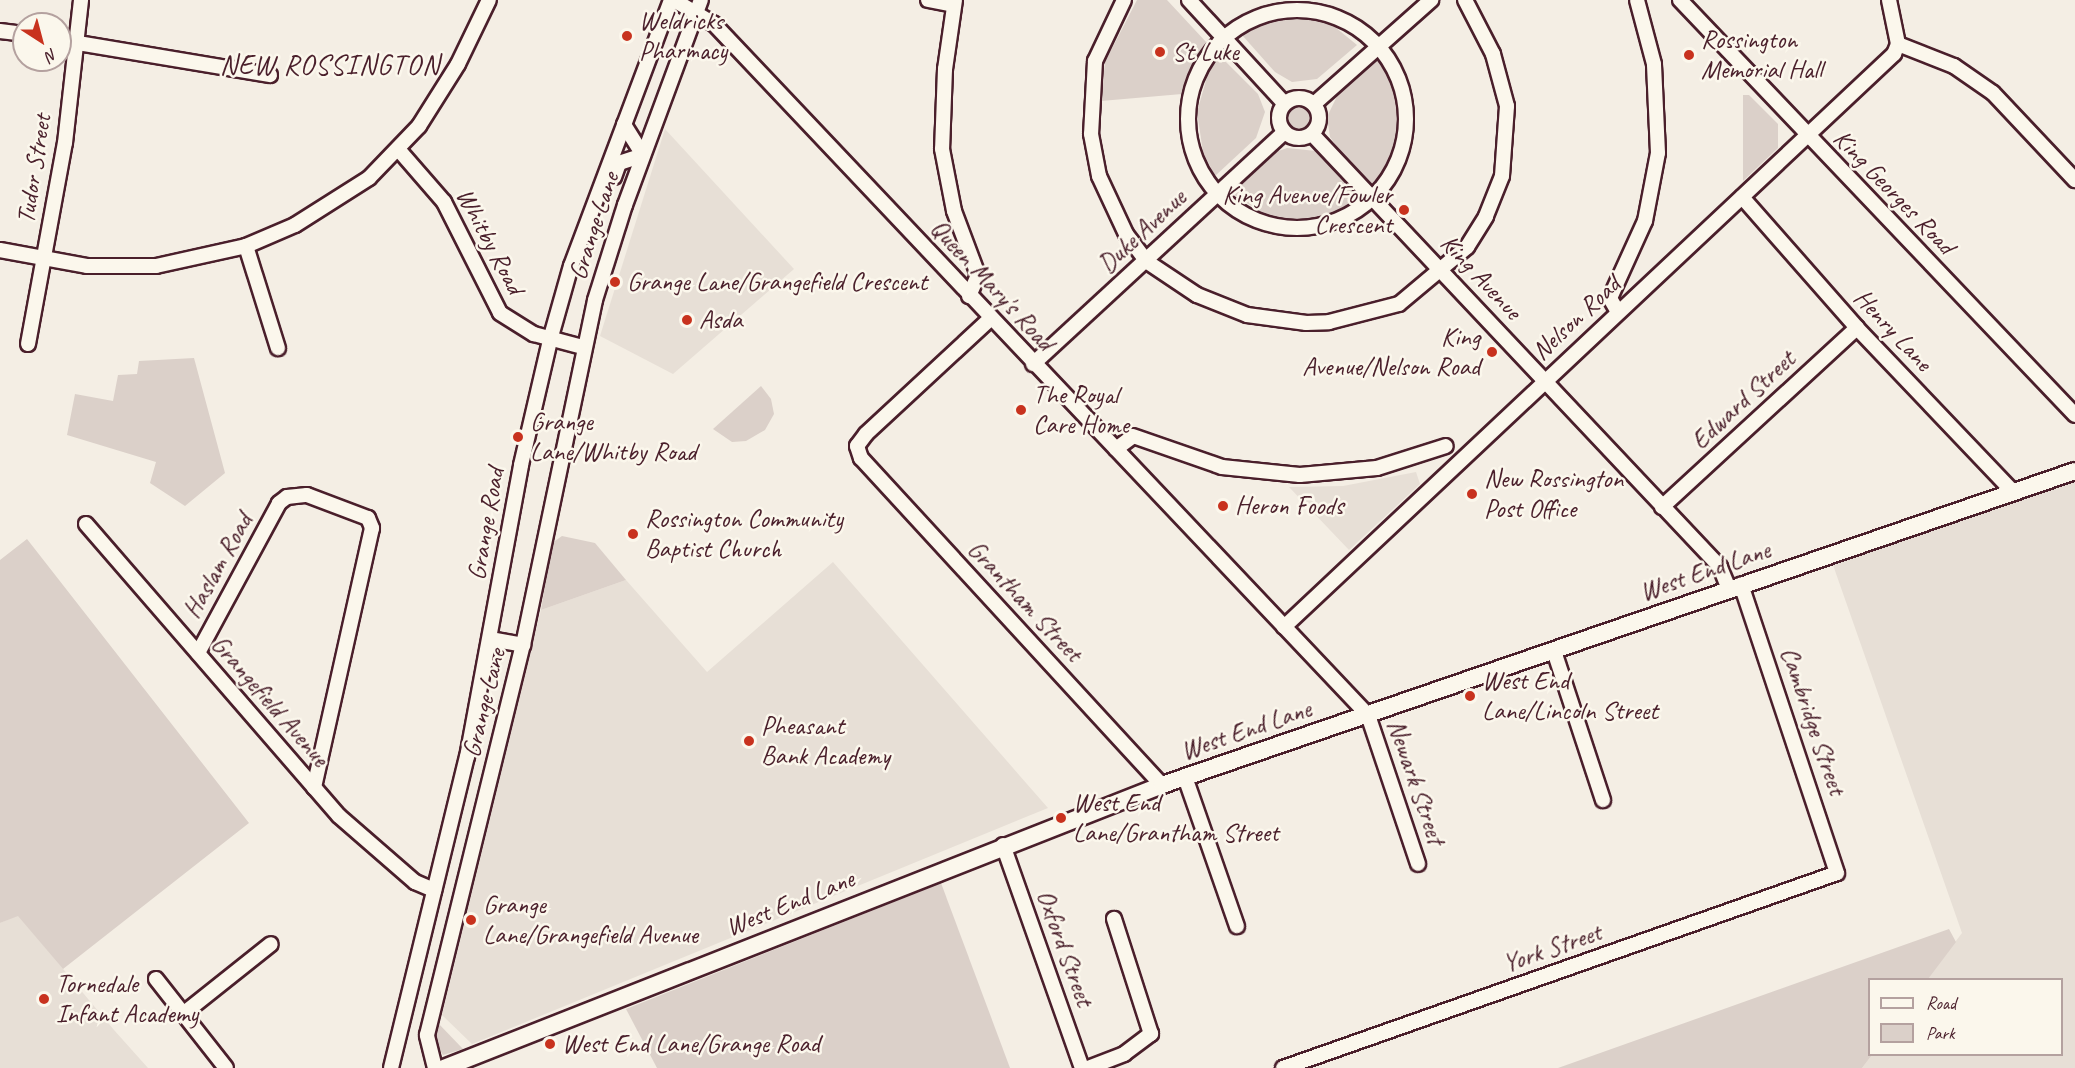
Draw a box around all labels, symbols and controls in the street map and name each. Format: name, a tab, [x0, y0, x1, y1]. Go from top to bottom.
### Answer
place label: Weldricks Pharmacy	[639, 5, 727, 66]
north arrow	[12, 12, 72, 72]
place label: Rossington Memorial Hall	[1701, 24, 1823, 86]
marker: Weldricks Pharmacy	[620, 29, 634, 43]
place label: St Luke	[1172, 36, 1238, 68]
text: N	[42, 44, 61, 66]
marker: St Luke	[1153, 45, 1167, 59]
district label: NEW ROSSINGTON	[221, 48, 439, 82]
marker: Rossington Memorial Hall	[1682, 48, 1696, 62]
street label: Tudor Street	[10, 112, 58, 226]
street label: King Georges Road	[1827, 123, 1961, 261]
street label: Grange Lane	[562, 168, 626, 284]
place label: King Avenue/Fowler Crescent	[1223, 179, 1392, 240]
street label: Duke Avenue	[1092, 182, 1192, 280]
street label: Whitby Road	[449, 183, 531, 299]
marker: King Avenue/Fowler Crescent	[1397, 203, 1411, 217]
street label: Queen Mary's Road	[923, 213, 1061, 357]
street label: King Avenue	[1434, 228, 1528, 326]
place label: Grange Lane/Grangefield Crescent	[627, 266, 928, 298]
street label: Nelson Road	[1526, 270, 1626, 366]
marker: Grange Lane/Grangefield Crescent	[608, 275, 622, 289]
street label: Henry Lane	[1847, 282, 1939, 378]
place label: Asda	[699, 304, 742, 336]
marker: Asda	[680, 313, 694, 327]
place label: King Avenue/Nelson Road	[1303, 321, 1480, 382]
street label: Edward Street	[1684, 344, 1802, 456]
marker: King Avenue/Nelson Road	[1485, 345, 1499, 359]
place label: The Royal Care Home	[1033, 379, 1128, 440]
marker: The Royal Care Home	[1014, 403, 1028, 417]
place label: Grange Lane/Whitby Road	[530, 406, 696, 467]
marker: Grange Lane/Whitby Road	[511, 430, 525, 444]
place label: New Rossington Post Office	[1484, 463, 1624, 524]
street label: Grange Road	[461, 466, 511, 582]
marker: New Rossington Post Office	[1465, 487, 1479, 501]
place label: Heron Foods	[1235, 490, 1343, 522]
marker: Heron Foods	[1216, 499, 1230, 513]
place label: Rossington Community Baptist Church	[645, 503, 843, 564]
street label: Haslam Road	[177, 509, 259, 623]
marker: Rossington Community Baptist Church	[626, 527, 640, 541]
street label: Grantham Street	[961, 534, 1089, 668]
street label: West End Lane	[1636, 534, 1774, 608]
street label: Grangefield Avenue	[205, 629, 335, 773]
street label: Cambridge Street	[1773, 643, 1853, 799]
street label: Grange Lane	[455, 645, 513, 761]
place label: West End Lane/Lincoln Street	[1482, 665, 1658, 726]
marker: West End Lane/Lincoln Street	[1463, 689, 1477, 703]
street label: West End Lane	[1177, 693, 1315, 767]
place label: Pheasant Bank Academy	[761, 710, 889, 772]
street label: Newark Street	[1380, 715, 1452, 849]
marker: Pheasant Bank Academy	[742, 734, 756, 748]
place label: West End Lane/Grantham Street	[1073, 787, 1279, 849]
marker: West End Lane/Grantham Street	[1054, 811, 1068, 825]
street label: West End Lane	[721, 863, 859, 943]
street label: Oxford Street	[1030, 885, 1100, 1011]
place label: Grange Lane/Grangefield Avenue	[483, 889, 698, 951]
marker: Grange Lane/Grangefield Avenue	[464, 913, 478, 927]
street label: York Street	[1498, 917, 1606, 979]
place label: Tornedale Infant Academy	[56, 968, 199, 1030]
legend	[1868, 978, 2063, 1056]
marker: Tornedale Infant Academy	[37, 992, 51, 1006]
text: Road	[1926, 992, 1956, 1014]
text: Park	[1926, 1022, 1955, 1044]
place label: West End Lane/Grange Road	[562, 1028, 819, 1060]
marker: West End Lane/Grange Road	[543, 1037, 557, 1051]

